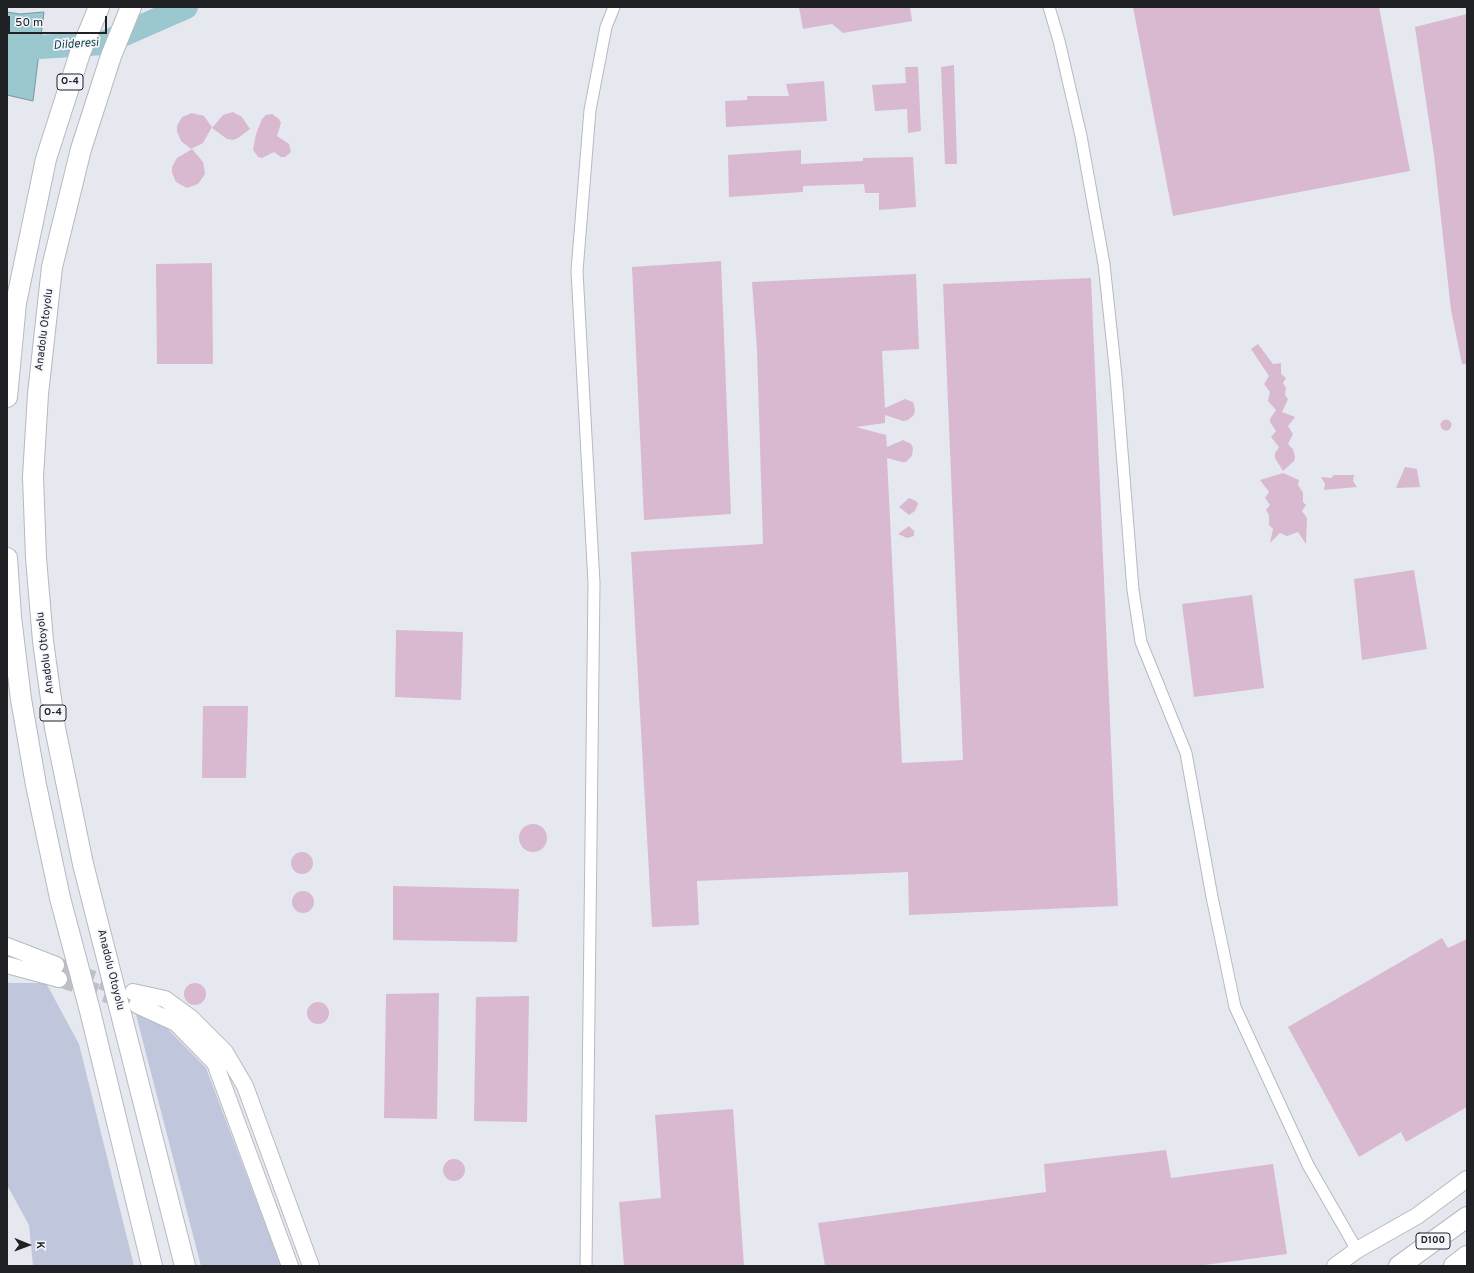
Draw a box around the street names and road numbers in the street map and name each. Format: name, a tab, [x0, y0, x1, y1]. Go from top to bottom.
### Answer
road number: O-4	[57, 74, 83, 90]
street label: Anadolu Otoyolu	[33, 288, 57, 372]
street label: Anadolu Otoyolu	[34, 611, 58, 695]
road number: O-4	[40, 705, 66, 721]
street label: Anadolu Otoyolu	[94, 928, 126, 1012]
road number: D100	[1416, 1233, 1450, 1249]

